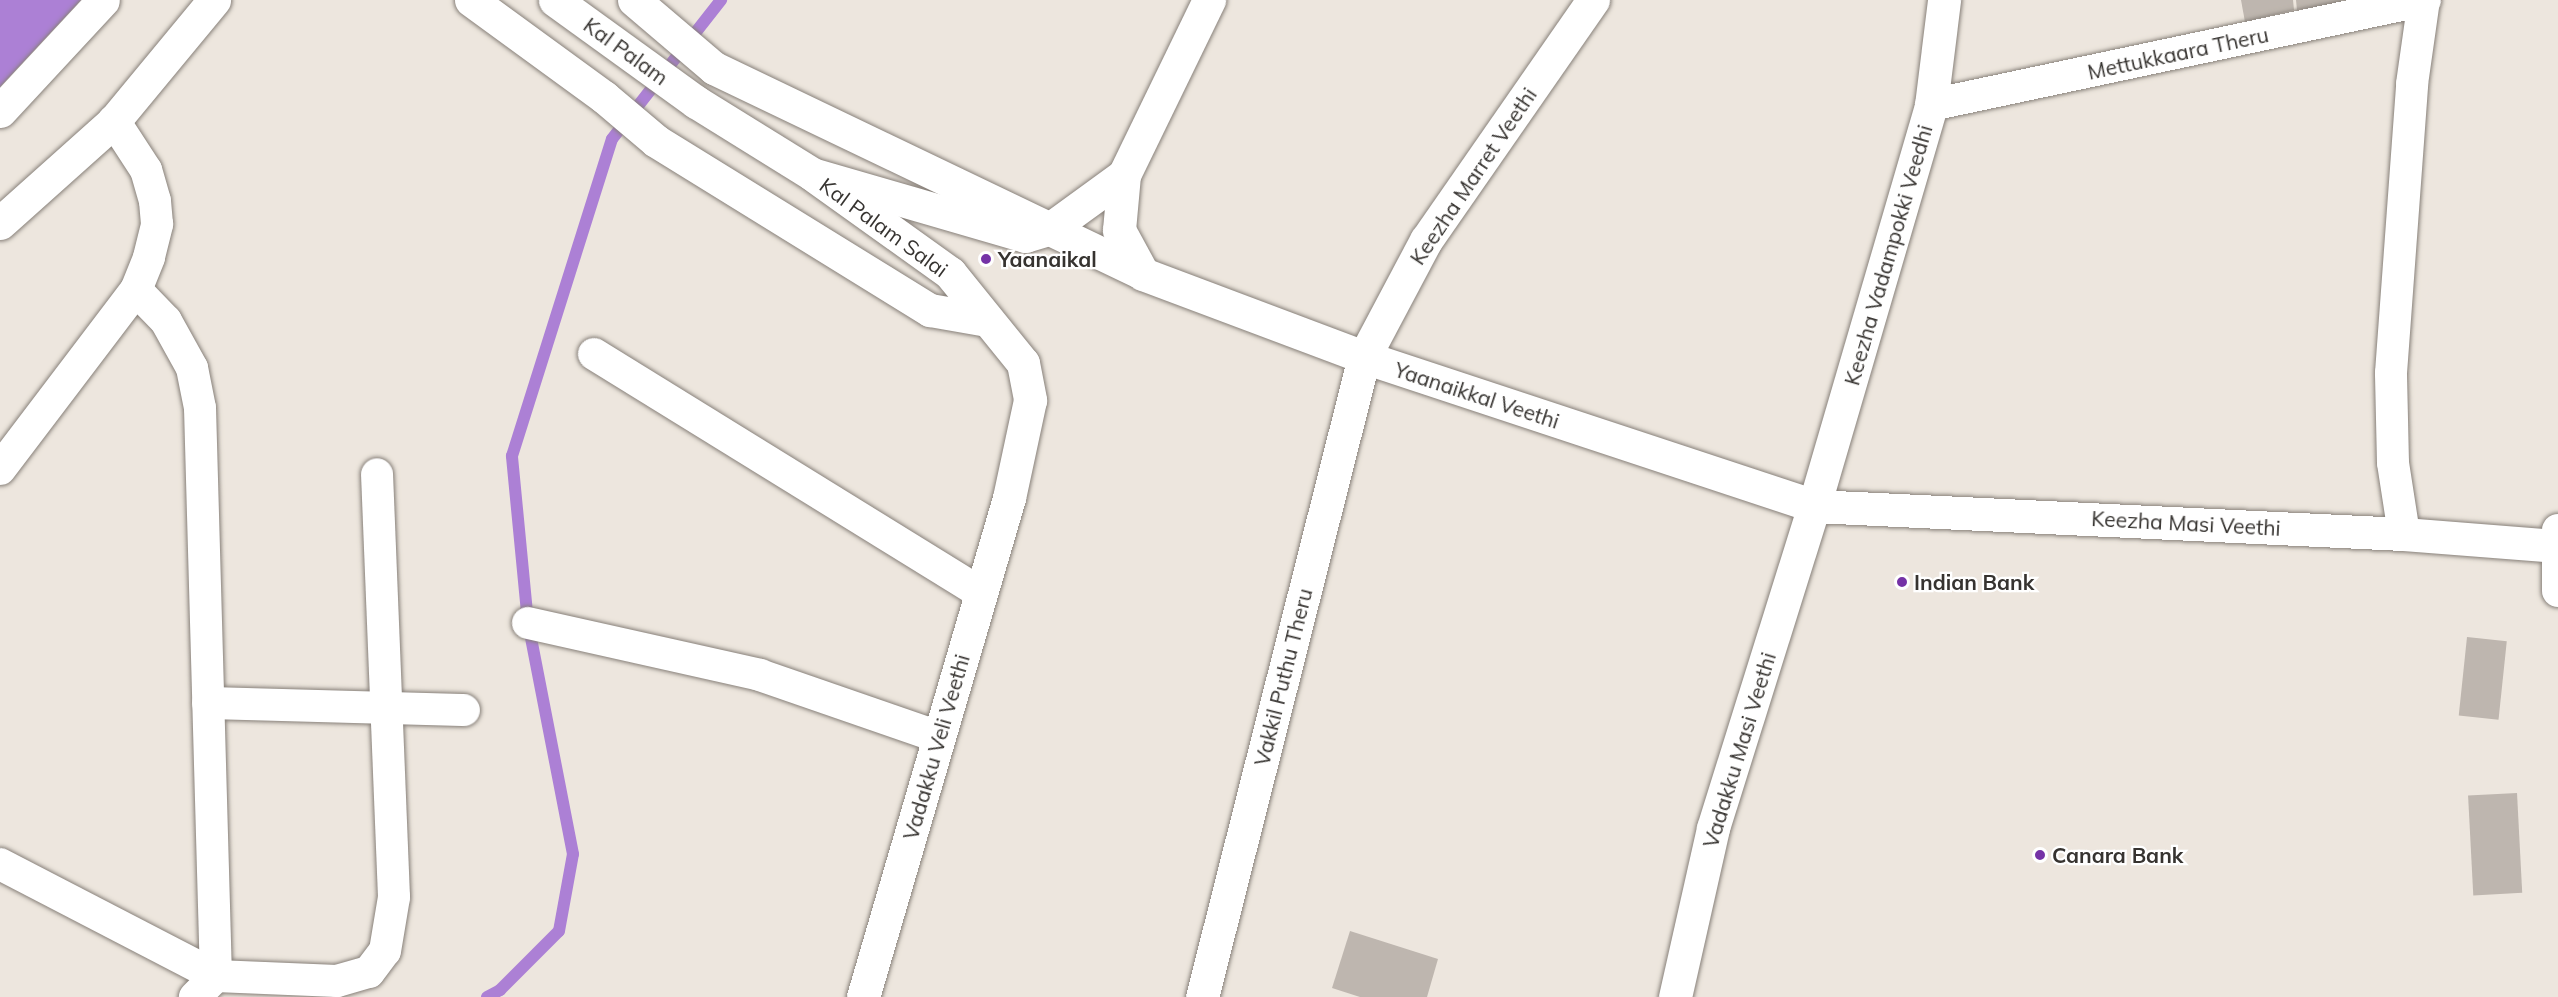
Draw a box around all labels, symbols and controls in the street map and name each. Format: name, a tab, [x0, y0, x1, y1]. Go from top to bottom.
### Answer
street label: Kal Palam	[579, 12, 673, 90]
street label: Mettukkaara Theru	[2085, 22, 2271, 84]
street label: Keezha Marret Veethi	[1404, 83, 1542, 269]
street label: Keezha Vadampokki Veedhi	[1839, 122, 1937, 388]
street label: Kal Palam Salai	[815, 172, 953, 282]
place label: Yaanaikal	[998, 246, 1097, 272]
marker: Yaanaikal	[979, 252, 993, 266]
street label: Yaanaikkal Veethi	[1391, 356, 1563, 434]
street label: Keezha Masi Veethi	[2091, 505, 2281, 541]
place label: Indian Bank	[1914, 569, 2034, 595]
marker: Indian Bank	[1895, 575, 1909, 589]
street label: Vakkil Puthu Theru	[1249, 586, 1317, 768]
street label: Vadakku Masi Veethi	[1697, 649, 1781, 851]
street label: Vadakku Veli Veethi	[897, 651, 975, 843]
place label: Canara Bank	[2052, 842, 2183, 868]
marker: Canara Bank	[2033, 848, 2047, 862]

